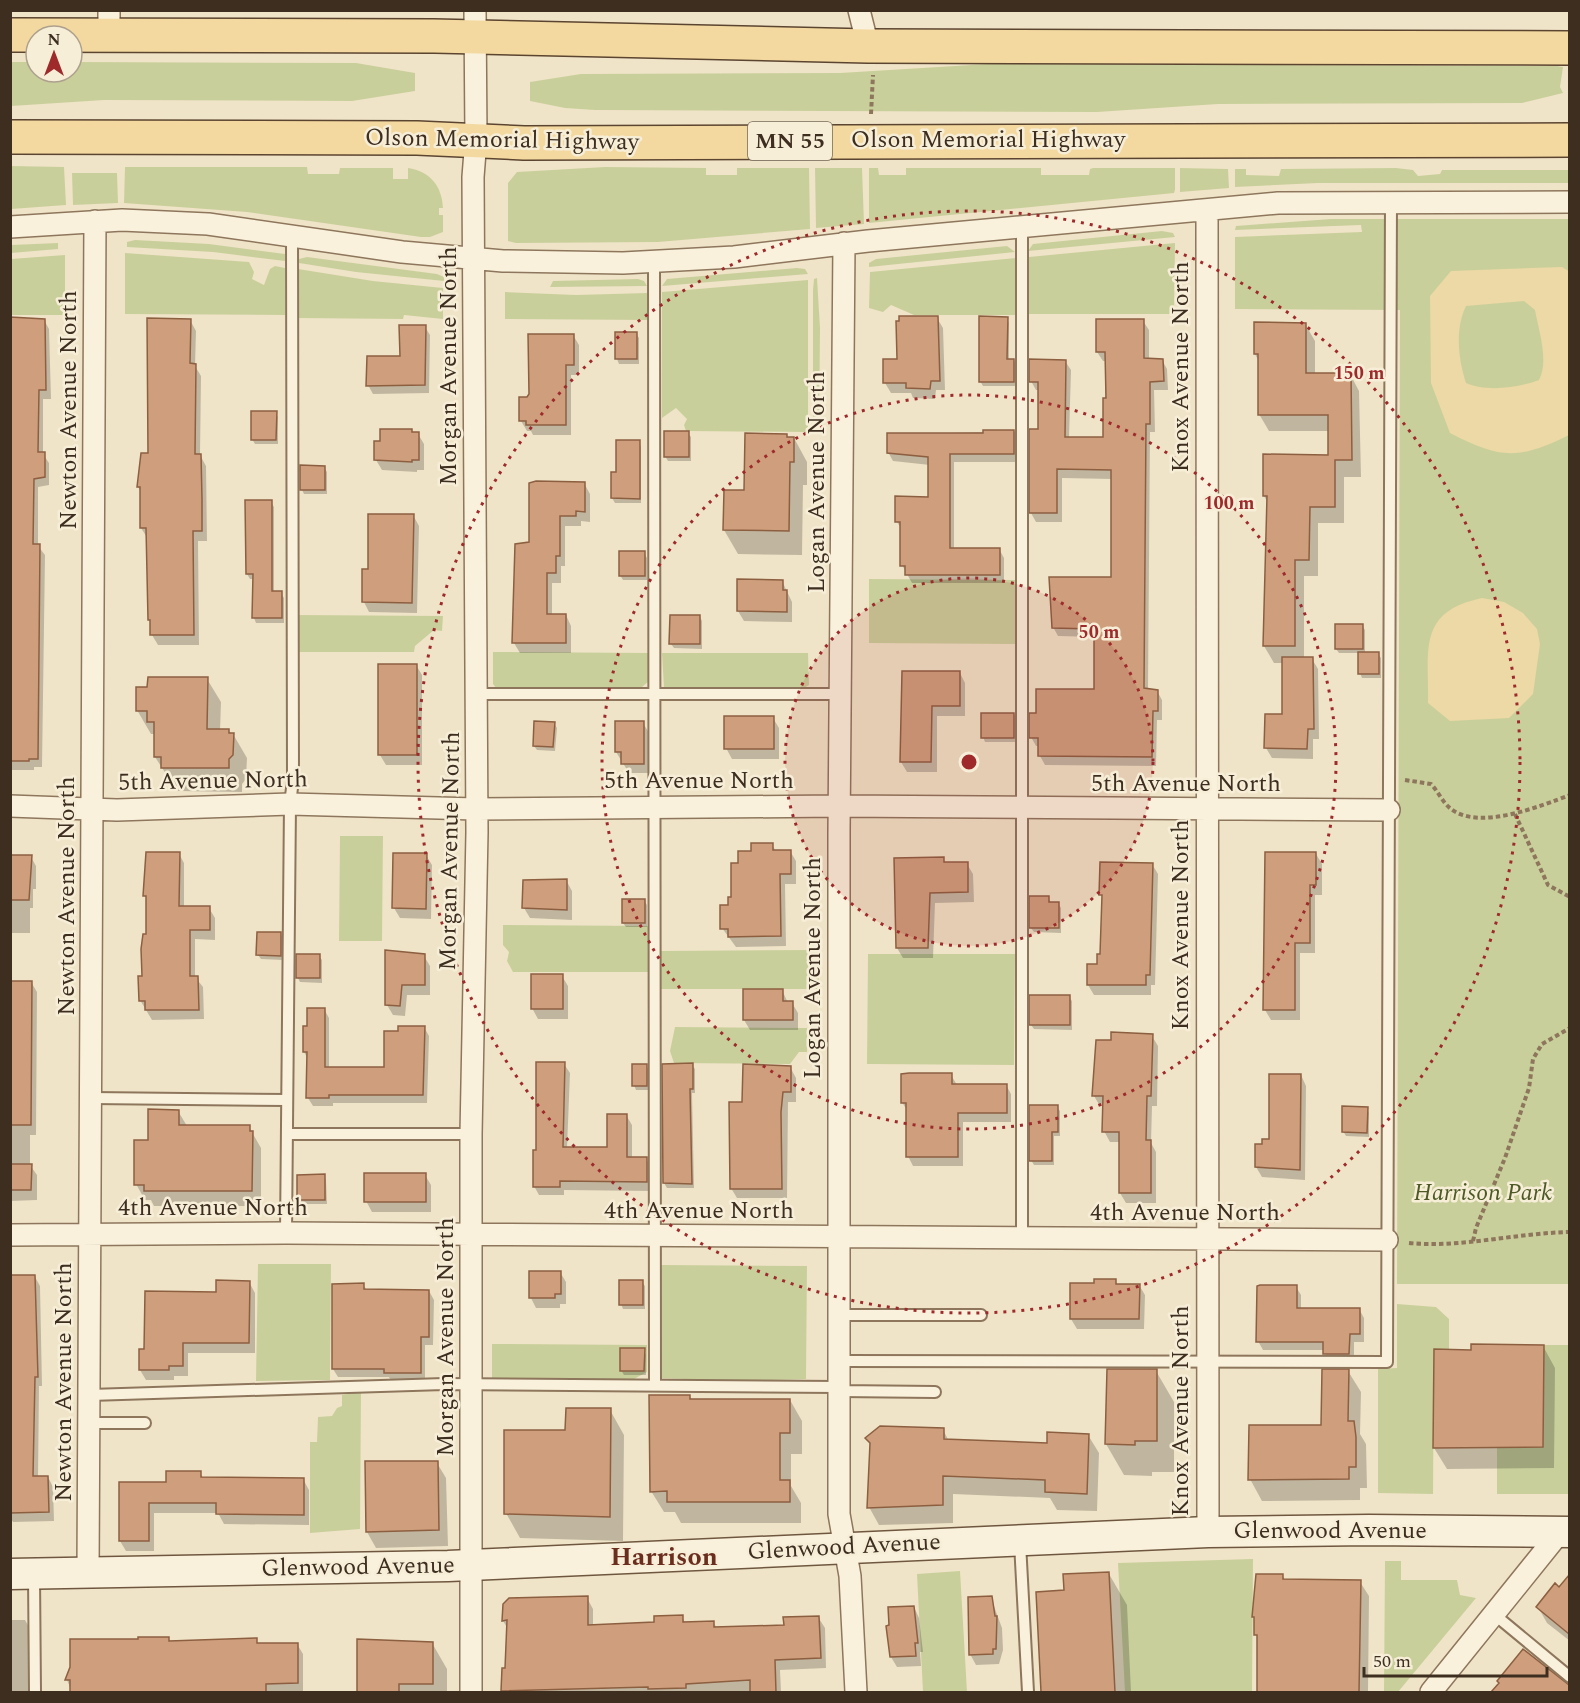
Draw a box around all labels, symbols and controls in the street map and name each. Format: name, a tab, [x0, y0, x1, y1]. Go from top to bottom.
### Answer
north arrow	[24, 24, 84, 84]
text: N	[47, 28, 61, 52]
street label: Olson Memorial Highway	[364, 120, 641, 160]
road number: MN 55	[748, 122, 832, 160]
street label: Olson Memorial Highway	[851, 122, 1127, 158]
street label: Morgan Avenue North	[431, 246, 467, 486]
street label: Knox Avenue North	[1163, 261, 1199, 473]
street label: Newton Avenue North	[51, 290, 87, 530]
text: 150 m	[1333, 360, 1385, 387]
street label: Logan Avenue North	[799, 371, 835, 593]
text: 100 m	[1203, 490, 1255, 517]
text: 50 m	[1079, 619, 1119, 646]
street label: Morgan Avenue North	[430, 731, 470, 971]
centre of rings	[959, 752, 979, 772]
street label: 5th Avenue North	[118, 761, 308, 801]
street label: 5th Avenue North	[604, 763, 794, 799]
street label: 5th Avenue North	[1091, 766, 1281, 802]
street label: Newton Avenue North	[49, 776, 85, 1016]
street label: Knox Avenue North	[1163, 819, 1199, 1031]
street label: Logan Avenue North	[795, 857, 831, 1079]
park label: Harrison Park	[1414, 1175, 1552, 1211]
street label: 4th Avenue North	[118, 1190, 308, 1226]
street label: 4th Avenue North	[604, 1193, 794, 1229]
street label: 4th Avenue North	[1090, 1195, 1280, 1231]
street label: Morgan Avenue North	[428, 1217, 464, 1457]
street label: Newton Avenue North	[46, 1262, 82, 1502]
street label: Knox Avenue North	[1163, 1305, 1199, 1517]
street label: Glenwood Avenue	[1233, 1513, 1427, 1549]
street label: Glenwood Avenue	[746, 1524, 942, 1570]
district label: Harrison	[610, 1537, 718, 1577]
street label: Glenwood Avenue	[261, 1547, 455, 1587]
scale bar	[1364, 1640, 1547, 1678]
text: 50 m	[1373, 1648, 1411, 1675]

